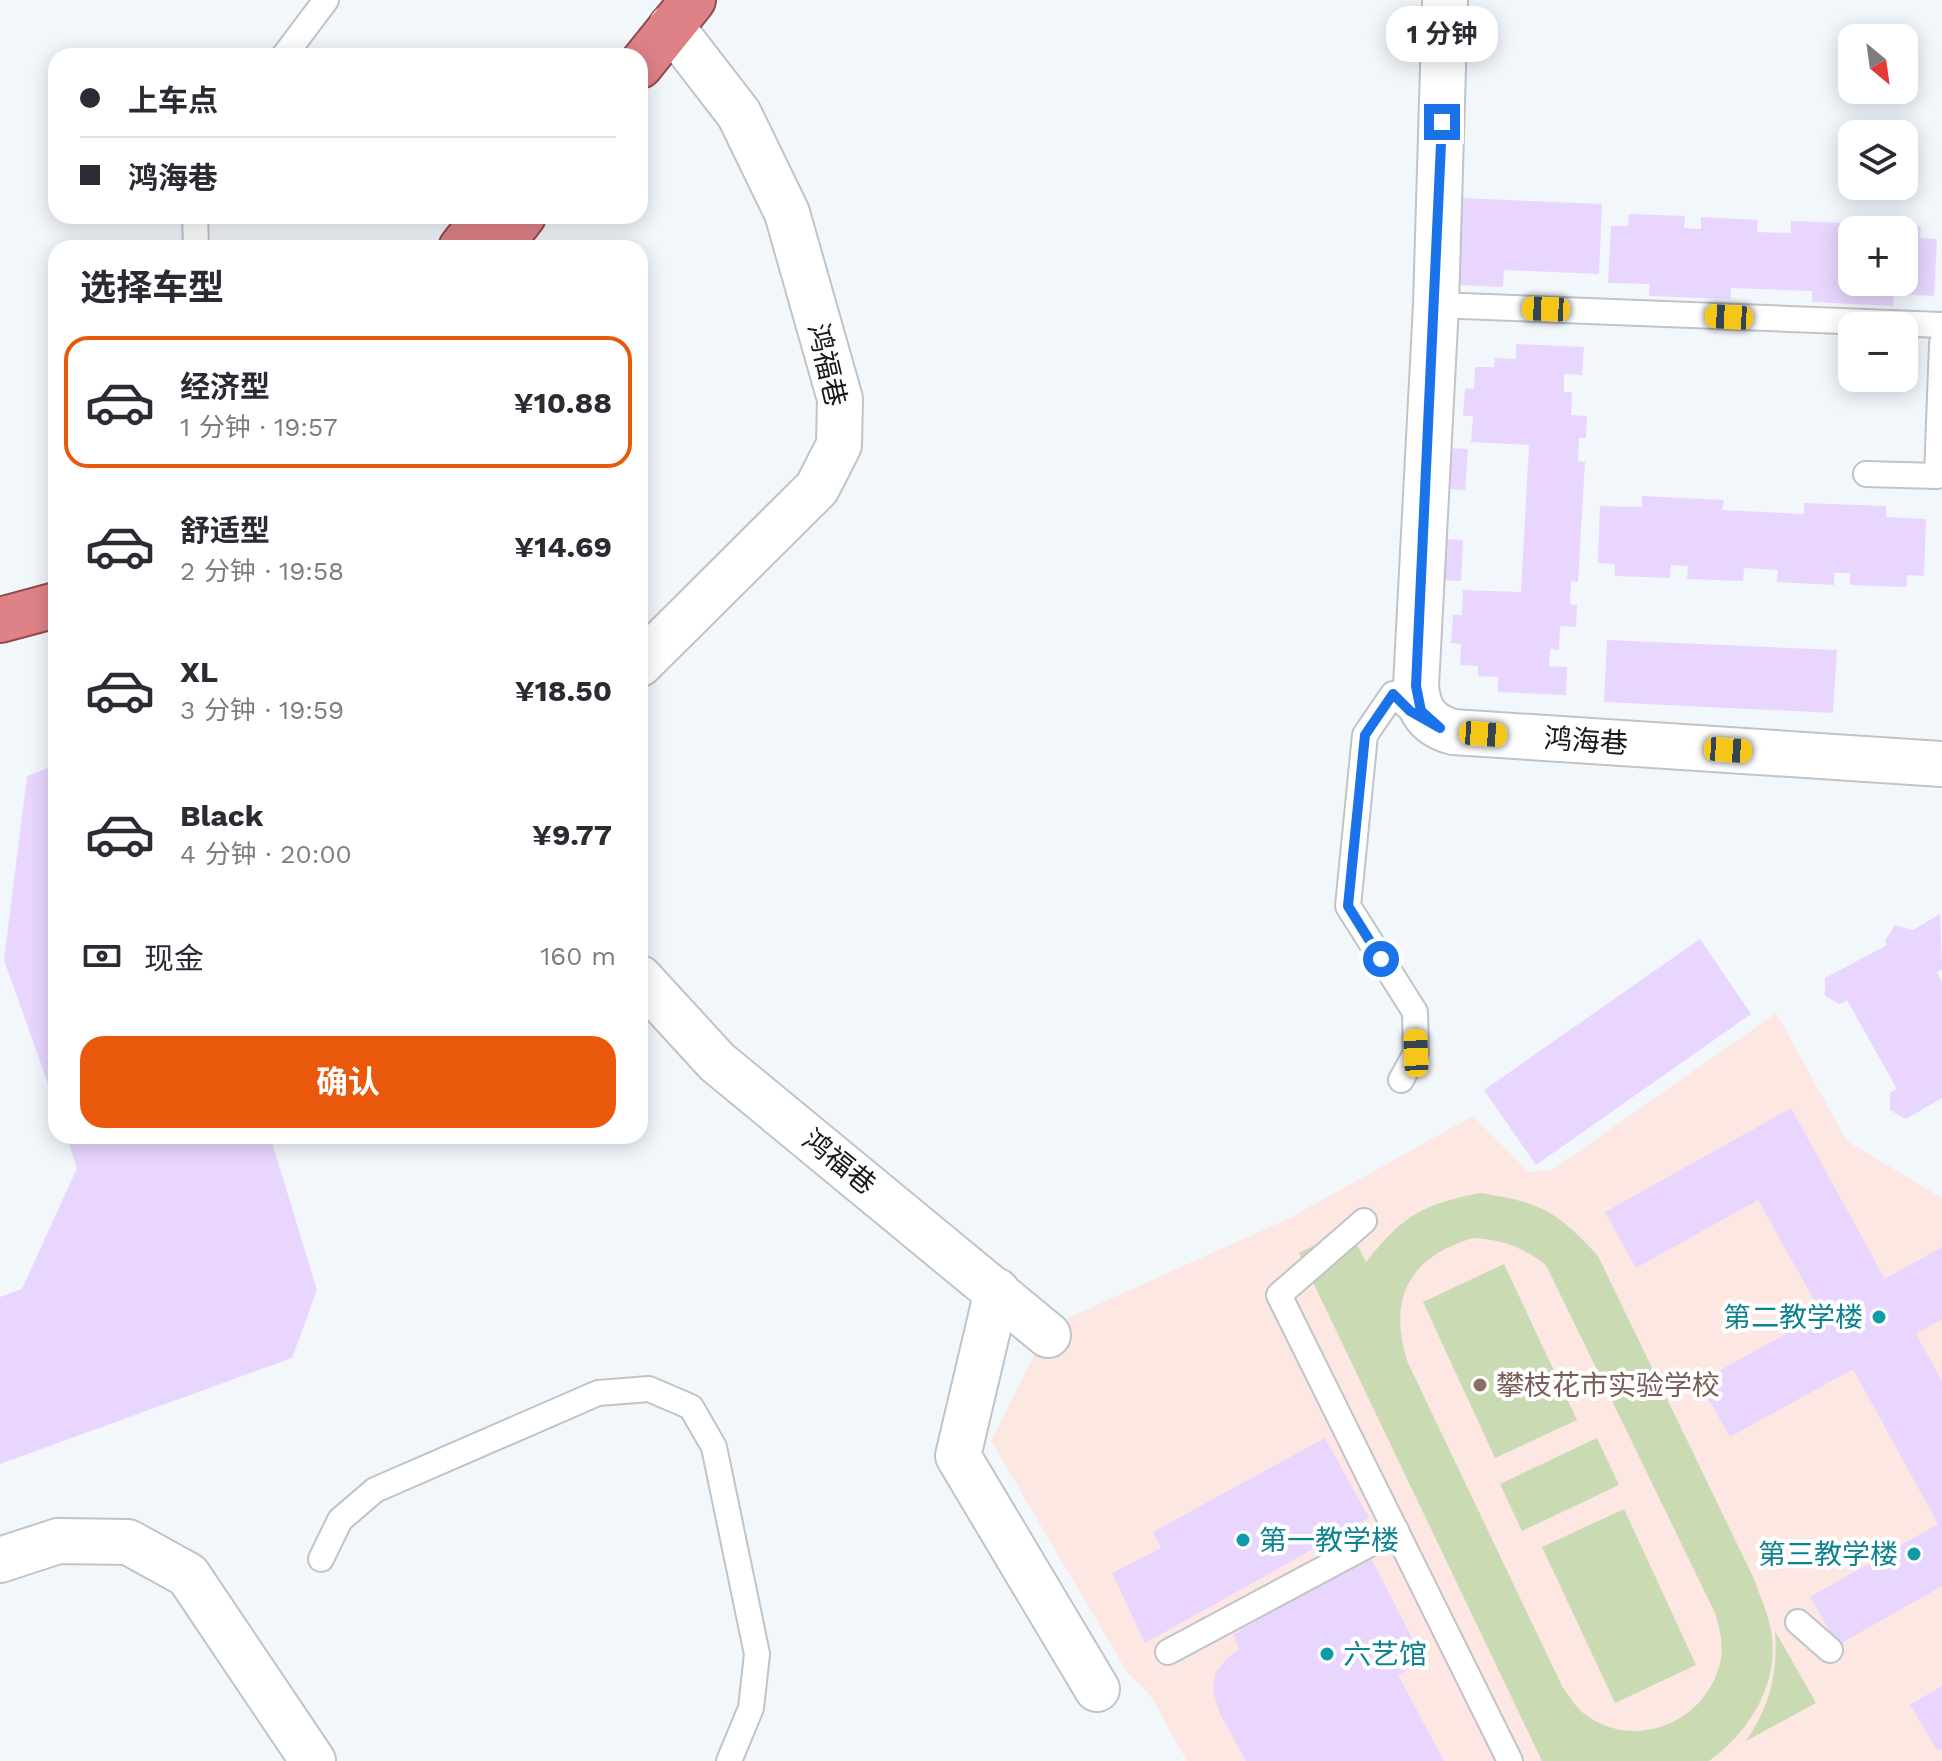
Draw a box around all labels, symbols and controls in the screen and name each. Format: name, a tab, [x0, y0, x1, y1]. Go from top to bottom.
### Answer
callout: 1 分钟	[1386, 6, 1498, 62]
text: 1 分钟	[1407, 19, 1477, 49]
north arrow	[1838, 24, 1918, 104]
map controls	[1838, 24, 1918, 392]
text: 上车点	[128, 83, 218, 118]
route end	[1424, 104, 1460, 140]
button: layers	[1838, 120, 1918, 200]
text: 鸿海巷	[128, 160, 218, 195]
button: +	[1838, 216, 1918, 296]
text: 选择车型	[80, 267, 224, 309]
car	[1522, 296, 1570, 322]
car	[1704, 304, 1754, 330]
button: −	[1838, 312, 1918, 392]
street label: 鸿福巷	[801, 320, 853, 410]
icon: car	[84, 366, 156, 438]
text: 经济型	[180, 369, 270, 404]
text: ¥10.88	[514, 385, 612, 420]
text: 1 分钟 · 19:57	[180, 412, 338, 442]
icon: car	[84, 510, 156, 582]
text: 舒适型	[180, 513, 270, 548]
text: ¥14.69	[514, 529, 612, 564]
text: 2 分钟 · 19:58	[180, 556, 344, 586]
icon: car	[84, 654, 156, 726]
text: XL	[180, 654, 218, 689]
text: ¥18.50	[515, 673, 612, 708]
text: 3 分钟 · 19:59	[180, 695, 344, 725]
car	[1458, 720, 1508, 748]
street label: 鸿海巷	[1543, 722, 1629, 760]
car	[1703, 736, 1753, 764]
icon: car	[84, 798, 156, 870]
text: Black	[180, 798, 264, 833]
text: ¥9.77	[532, 817, 612, 852]
text: 4 分钟 · 20:00	[180, 839, 352, 869]
icon: cash	[80, 934, 124, 978]
text: 现金	[144, 941, 204, 976]
text: 160 m	[540, 941, 616, 971]
route start	[1363, 941, 1399, 977]
car	[1403, 1029, 1429, 1077]
button: 确认	[80, 1036, 616, 1128]
street label: 鸿福巷	[796, 1123, 882, 1201]
place label: 第二教学楼	[1723, 1301, 1863, 1334]
marker: 第二教学楼	[1870, 1308, 1888, 1326]
place label: 攀枝花市实验学校	[1496, 1369, 1720, 1402]
marker: 攀枝花市实验学校	[1471, 1376, 1489, 1394]
place label: 第一教学楼	[1259, 1524, 1399, 1557]
marker: 第一教学楼	[1234, 1531, 1252, 1549]
place label: 第三教学楼	[1758, 1538, 1898, 1571]
marker: 第三教学楼	[1905, 1545, 1923, 1563]
place label: 六艺馆	[1343, 1638, 1427, 1671]
marker: 六艺馆	[1318, 1645, 1336, 1663]

